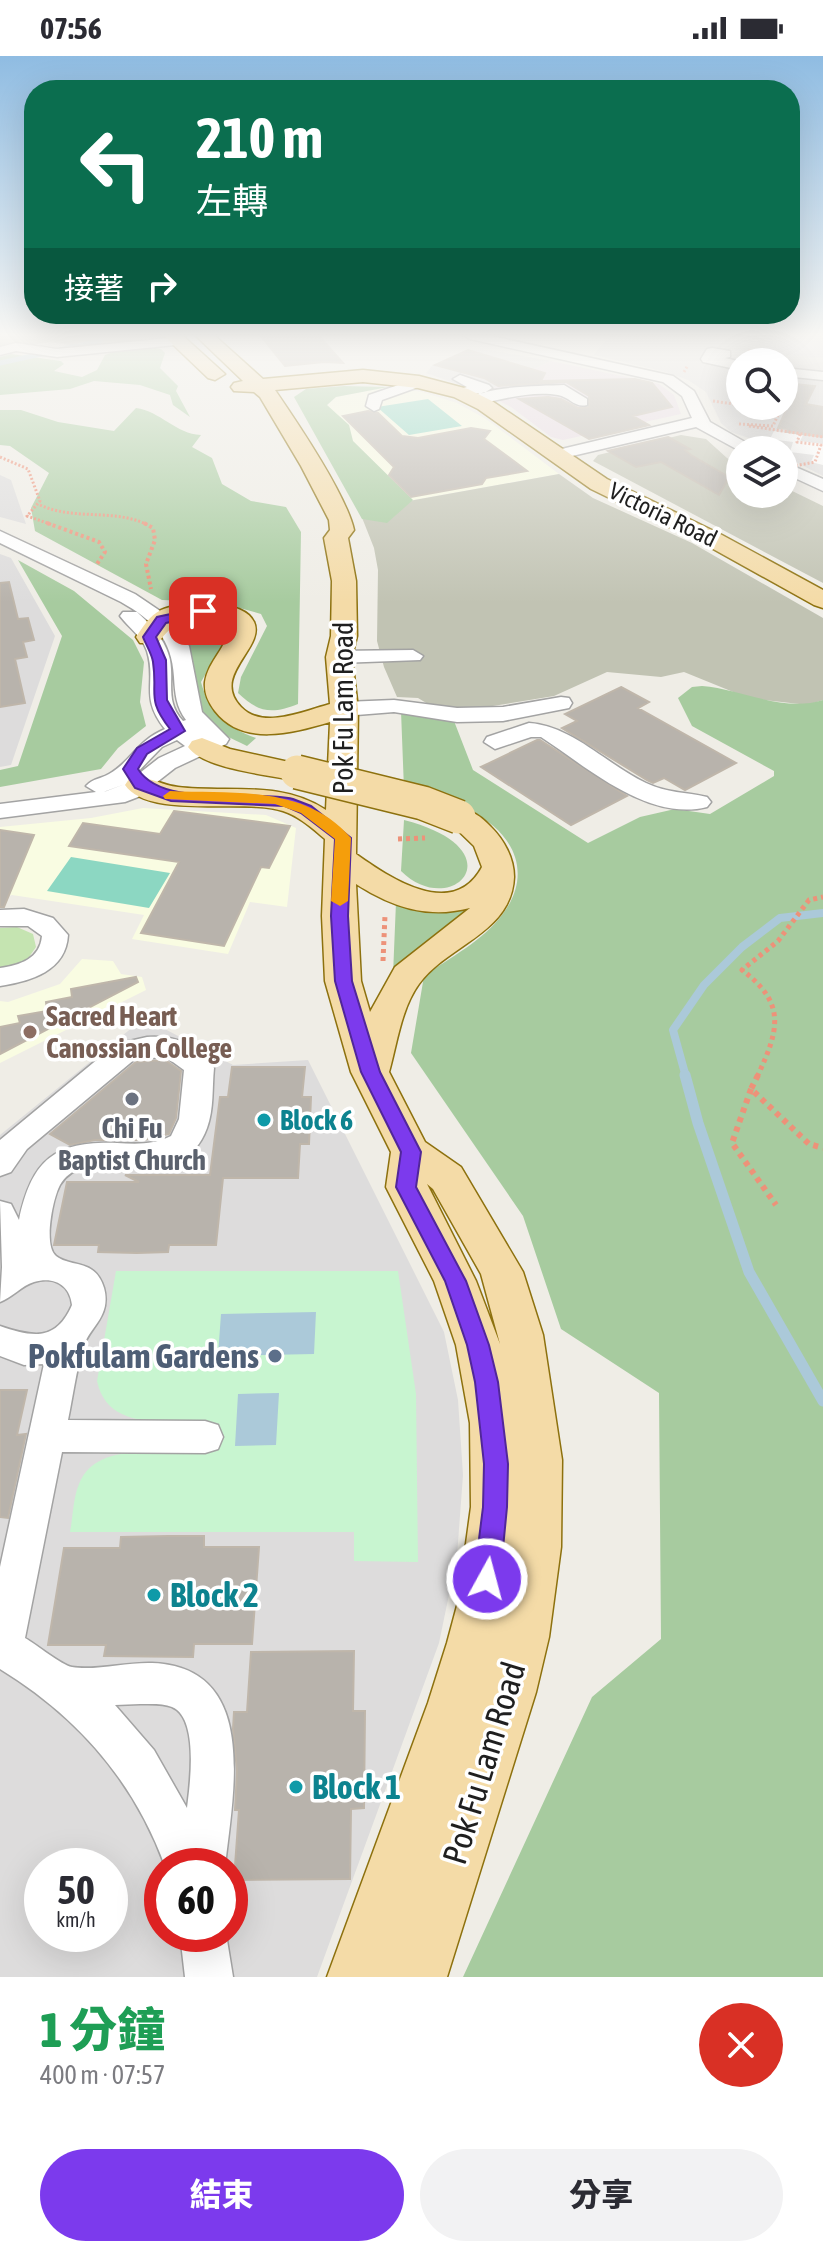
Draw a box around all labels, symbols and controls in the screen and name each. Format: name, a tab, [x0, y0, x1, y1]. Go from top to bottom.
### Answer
text: 07:56	[40, 11, 102, 45]
text: 210 m	[196, 106, 323, 170]
icon: left	[64, 112, 168, 216]
text: 左轉	[196, 180, 268, 222]
icon: right	[140, 264, 184, 308]
text: 接著	[64, 271, 124, 305]
map controls	[726, 348, 798, 508]
button: search	[726, 348, 798, 420]
button: layers	[726, 436, 798, 508]
street label: Victoria Road	[605, 477, 722, 552]
pin	[169, 577, 237, 645]
icon: arrive	[181, 589, 225, 633]
street label: Pok Fu Lam Road	[327, 622, 359, 794]
place label: Sacred Heart Canossian College	[46, 1000, 232, 1064]
marker: Sacred Heart Canossian College	[21, 1023, 39, 1041]
marker: Chi Fu Baptist Church	[123, 1090, 141, 1108]
place label: Block 6	[280, 1104, 353, 1136]
marker: Block 6	[255, 1111, 273, 1129]
place label: Chi Fu Baptist Church	[58, 1112, 206, 1176]
place label: Pokfulam Gardens	[28, 1336, 259, 1375]
marker: Pokfulam Gardens	[266, 1347, 284, 1365]
position arrow	[445, 1537, 529, 1621]
place label: Block 2	[170, 1575, 259, 1614]
marker: Block 2	[145, 1586, 163, 1604]
street label: Pok Fu Lam Road	[434, 1657, 533, 1869]
place label: Block 1	[312, 1767, 401, 1806]
marker: Block 1	[287, 1778, 305, 1796]
speed limit sign: 60	[144, 1848, 248, 1952]
text: 50	[57, 1867, 95, 1912]
text: km/h	[56, 1908, 96, 1931]
text: 1 分鐘	[40, 2002, 165, 2057]
button: close	[699, 2003, 783, 2087]
text: 400 m · 07:57	[40, 2060, 165, 2090]
button: 結束	[40, 2149, 404, 2241]
button: 分享	[420, 2149, 783, 2241]

